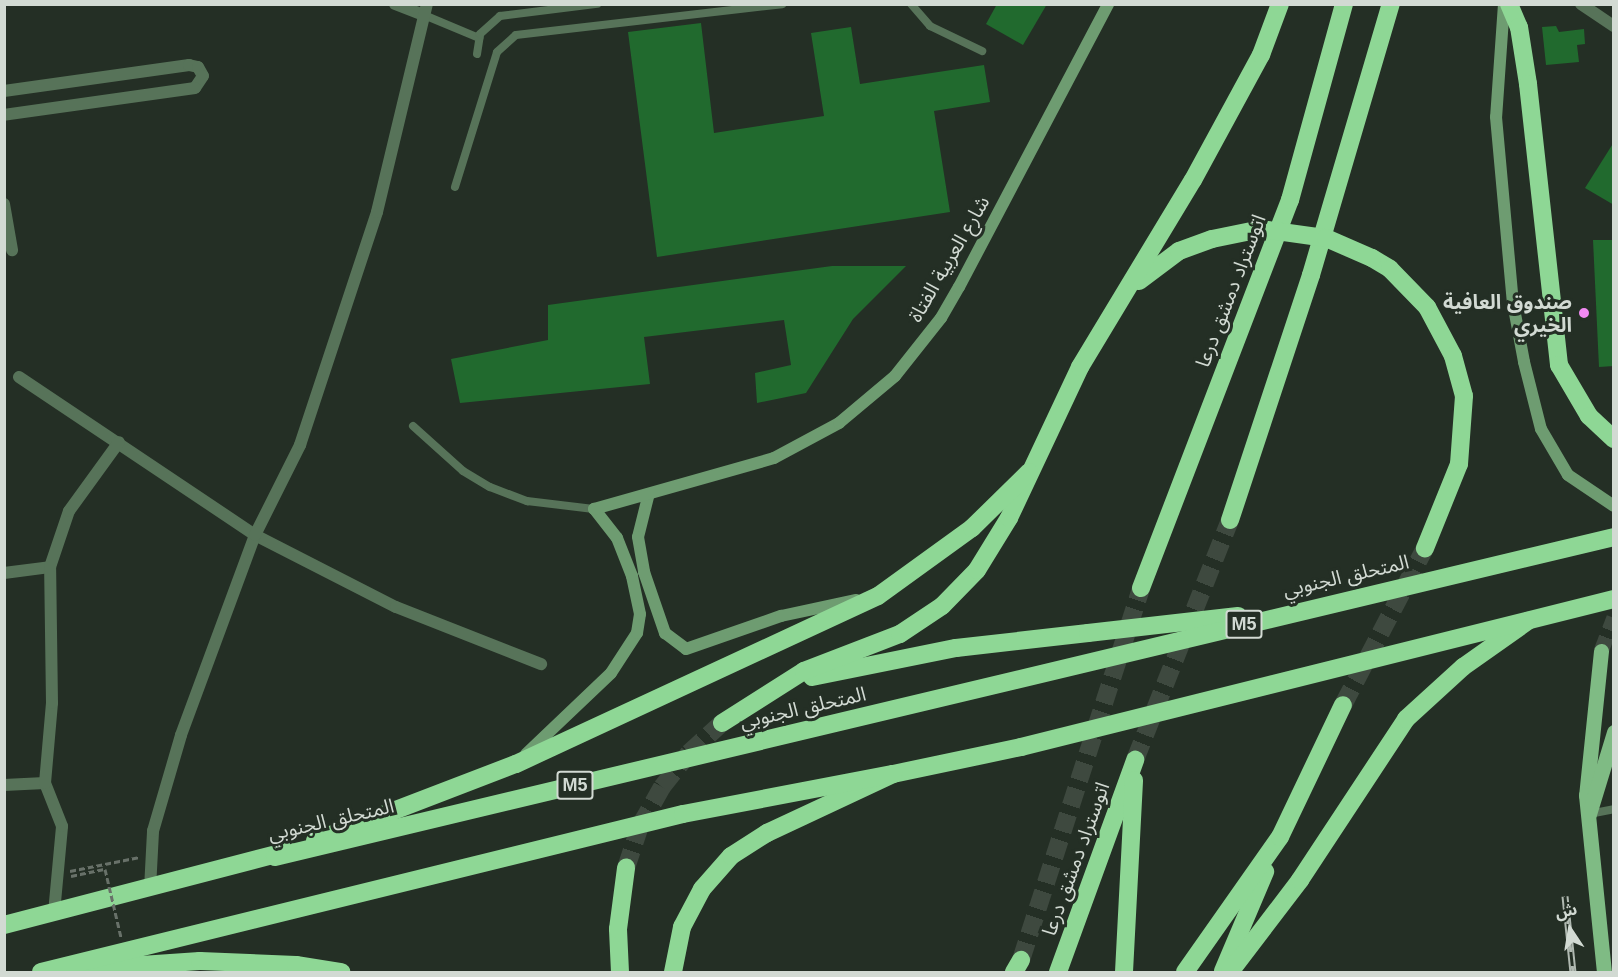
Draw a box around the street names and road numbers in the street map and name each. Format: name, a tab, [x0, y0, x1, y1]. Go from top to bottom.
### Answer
street label: شارع العربية الفتاة	[903, 192, 995, 326]
street label: اتوستراد دمشق درعا	[1191, 211, 1271, 371]
street label: المتحلق الجنوبي	[1281, 550, 1411, 602]
road number: M5	[1224, 609, 1264, 639]
street label: المتحلق الجنوبي	[738, 682, 868, 734]
road number: M5	[556, 770, 594, 800]
street label: اتوستراد دمشق درعا	[1037, 779, 1115, 939]
street label: المتحلق الجنوبي	[266, 794, 396, 846]

